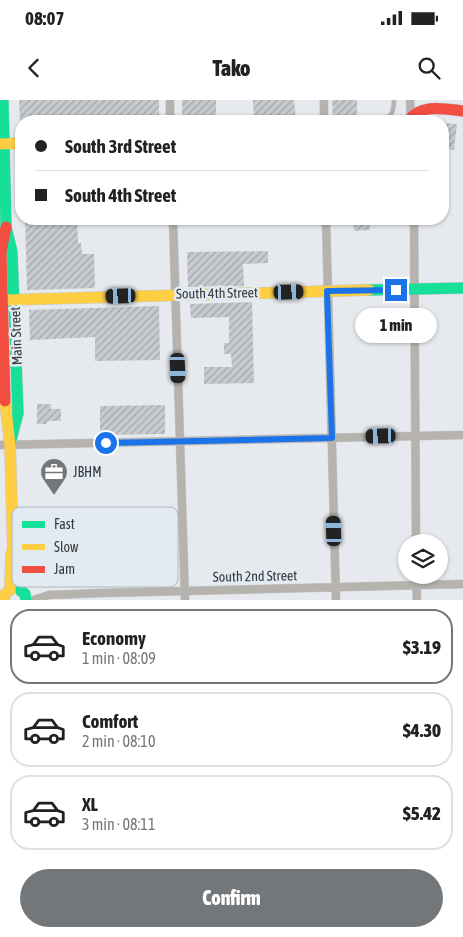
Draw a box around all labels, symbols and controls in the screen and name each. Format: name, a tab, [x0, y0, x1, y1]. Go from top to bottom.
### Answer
text: 08:07	[25, 7, 64, 29]
icon: back	[20, 54, 48, 82]
icon: search	[415, 54, 443, 82]
text: Tako	[213, 55, 250, 81]
text: South 3rd Street	[65, 135, 176, 157]
text: South 4th Street	[65, 184, 176, 206]
route end	[385, 279, 407, 301]
street label: South 4th Street	[176, 284, 258, 302]
car	[273, 284, 304, 300]
car	[105, 288, 136, 304]
street label: Main Street	[7, 306, 25, 366]
callout: 1 min	[355, 308, 437, 342]
text: 1 min	[380, 316, 412, 334]
car	[169, 353, 186, 383]
car	[365, 428, 396, 444]
route start	[95, 432, 117, 454]
office icon: JBHM	[39, 457, 69, 496]
place label: JBHM	[73, 464, 102, 480]
legend	[12, 507, 178, 587]
text: Fast	[54, 516, 75, 532]
car	[325, 516, 342, 546]
map controls	[398, 534, 448, 584]
button: layers	[398, 534, 448, 584]
text: Slow	[54, 539, 79, 555]
text: Jam	[54, 561, 75, 577]
street label: South 2nd Street	[213, 567, 297, 585]
icon: car	[22, 624, 67, 669]
text: Economy	[82, 627, 146, 649]
text: $3.19	[403, 636, 441, 658]
text: 1 min · 08:09	[82, 649, 156, 667]
icon: car	[22, 707, 67, 752]
text: Comfort	[82, 710, 138, 732]
text: $4.30	[403, 719, 441, 741]
text: 2 min · 08:10	[82, 732, 155, 750]
icon: car	[22, 790, 67, 835]
text: XL	[82, 793, 98, 815]
text: $5.42	[403, 802, 441, 824]
text: 3 min · 08:11	[82, 815, 155, 833]
button: Confirm	[20, 869, 443, 927]

